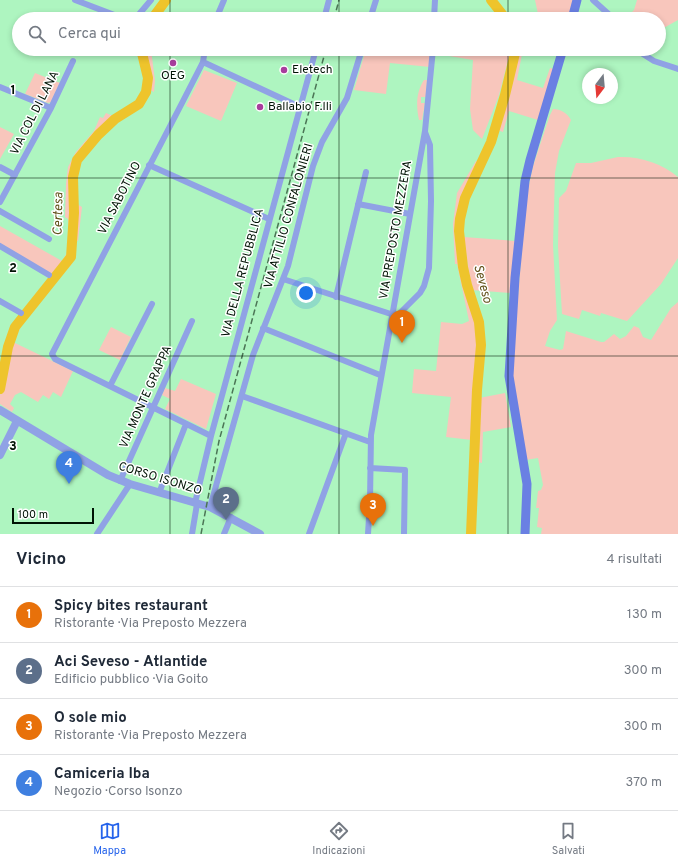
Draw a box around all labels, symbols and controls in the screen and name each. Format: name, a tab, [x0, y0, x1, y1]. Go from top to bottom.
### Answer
search box	[12, 12, 666, 56]
icon: search	[26, 23, 48, 45]
text: Cerca qui	[58, 25, 121, 44]
marker: OEG	[168, 58, 178, 68]
place label: Eletech	[292, 62, 333, 78]
marker: Eletech	[279, 65, 289, 75]
street label: VIA COL DI LANA	[7, 68, 63, 158]
place label: OEG	[161, 68, 185, 84]
north arrow	[582, 68, 618, 104]
text: 1	[10, 83, 16, 99]
place label: Ballabio F.lli	[268, 99, 332, 115]
marker: Ballabio F.lli	[255, 102, 265, 112]
street label: VIA ATTILIO CONFALONIERI	[261, 142, 317, 290]
street label: VIA SABOTINO	[95, 159, 145, 237]
street label: VIA PREPOSTO MEZZERA	[376, 159, 416, 301]
water label: Certesa	[51, 192, 67, 236]
street label: VIA DELLA REPUBBLICA	[218, 207, 268, 339]
text: 2	[9, 261, 17, 277]
water label: Seveso	[469, 263, 495, 305]
your location	[296, 283, 316, 303]
pin: 1	[389, 310, 415, 343]
street label: VIA MONTE GRAPPA	[116, 343, 176, 451]
text: 3	[9, 439, 17, 455]
pin: 4	[56, 451, 82, 484]
street label: CORSO ISONZO	[116, 459, 204, 499]
pin: 2	[213, 487, 239, 520]
pin: 3	[360, 493, 386, 526]
scale bar	[12, 506, 94, 525]
text: 100 m	[18, 508, 48, 522]
text: Vicino	[16, 549, 66, 571]
text: 4 risultati	[607, 552, 662, 568]
text: Spicy bites restaurant	[54, 597, 208, 616]
text: 1	[26, 607, 32, 623]
text: 130 m	[627, 607, 662, 623]
text: Ristorante · Via Preposto Mezzera	[54, 616, 247, 632]
text: Aci Seveso - Atlantide	[54, 653, 207, 672]
text: 2	[25, 663, 33, 679]
text: 300 m	[624, 663, 662, 679]
text: Edificio pubblico · Via Goito	[54, 672, 208, 688]
text: O sole mio	[54, 709, 127, 728]
text: 3	[25, 719, 33, 735]
text: 300 m	[624, 719, 662, 735]
text: Ristorante · Via Preposto Mezzera	[54, 728, 247, 744]
text: Camiceria Iba	[54, 765, 150, 784]
text: 4	[25, 775, 33, 791]
text: 370 m	[625, 775, 662, 791]
text: Negozio · Corso Isonzo	[54, 784, 183, 800]
tab: Mappa	[93, 820, 126, 858]
tab: Indicazioni	[312, 820, 365, 858]
tab: Salvati	[552, 820, 585, 858]

